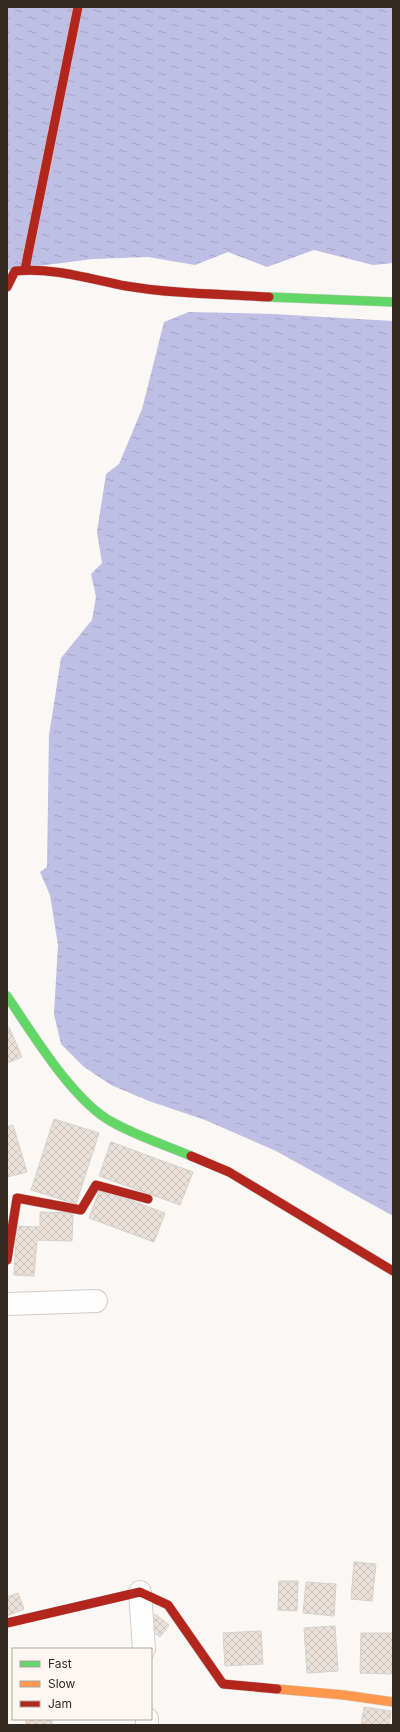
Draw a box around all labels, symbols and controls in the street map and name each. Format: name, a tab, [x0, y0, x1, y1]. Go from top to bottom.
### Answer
legend	[12, 1648, 152, 1720]
text: Fast	[48, 1656, 72, 1671]
text: Slow	[48, 1676, 76, 1691]
text: Jam	[48, 1696, 72, 1711]

